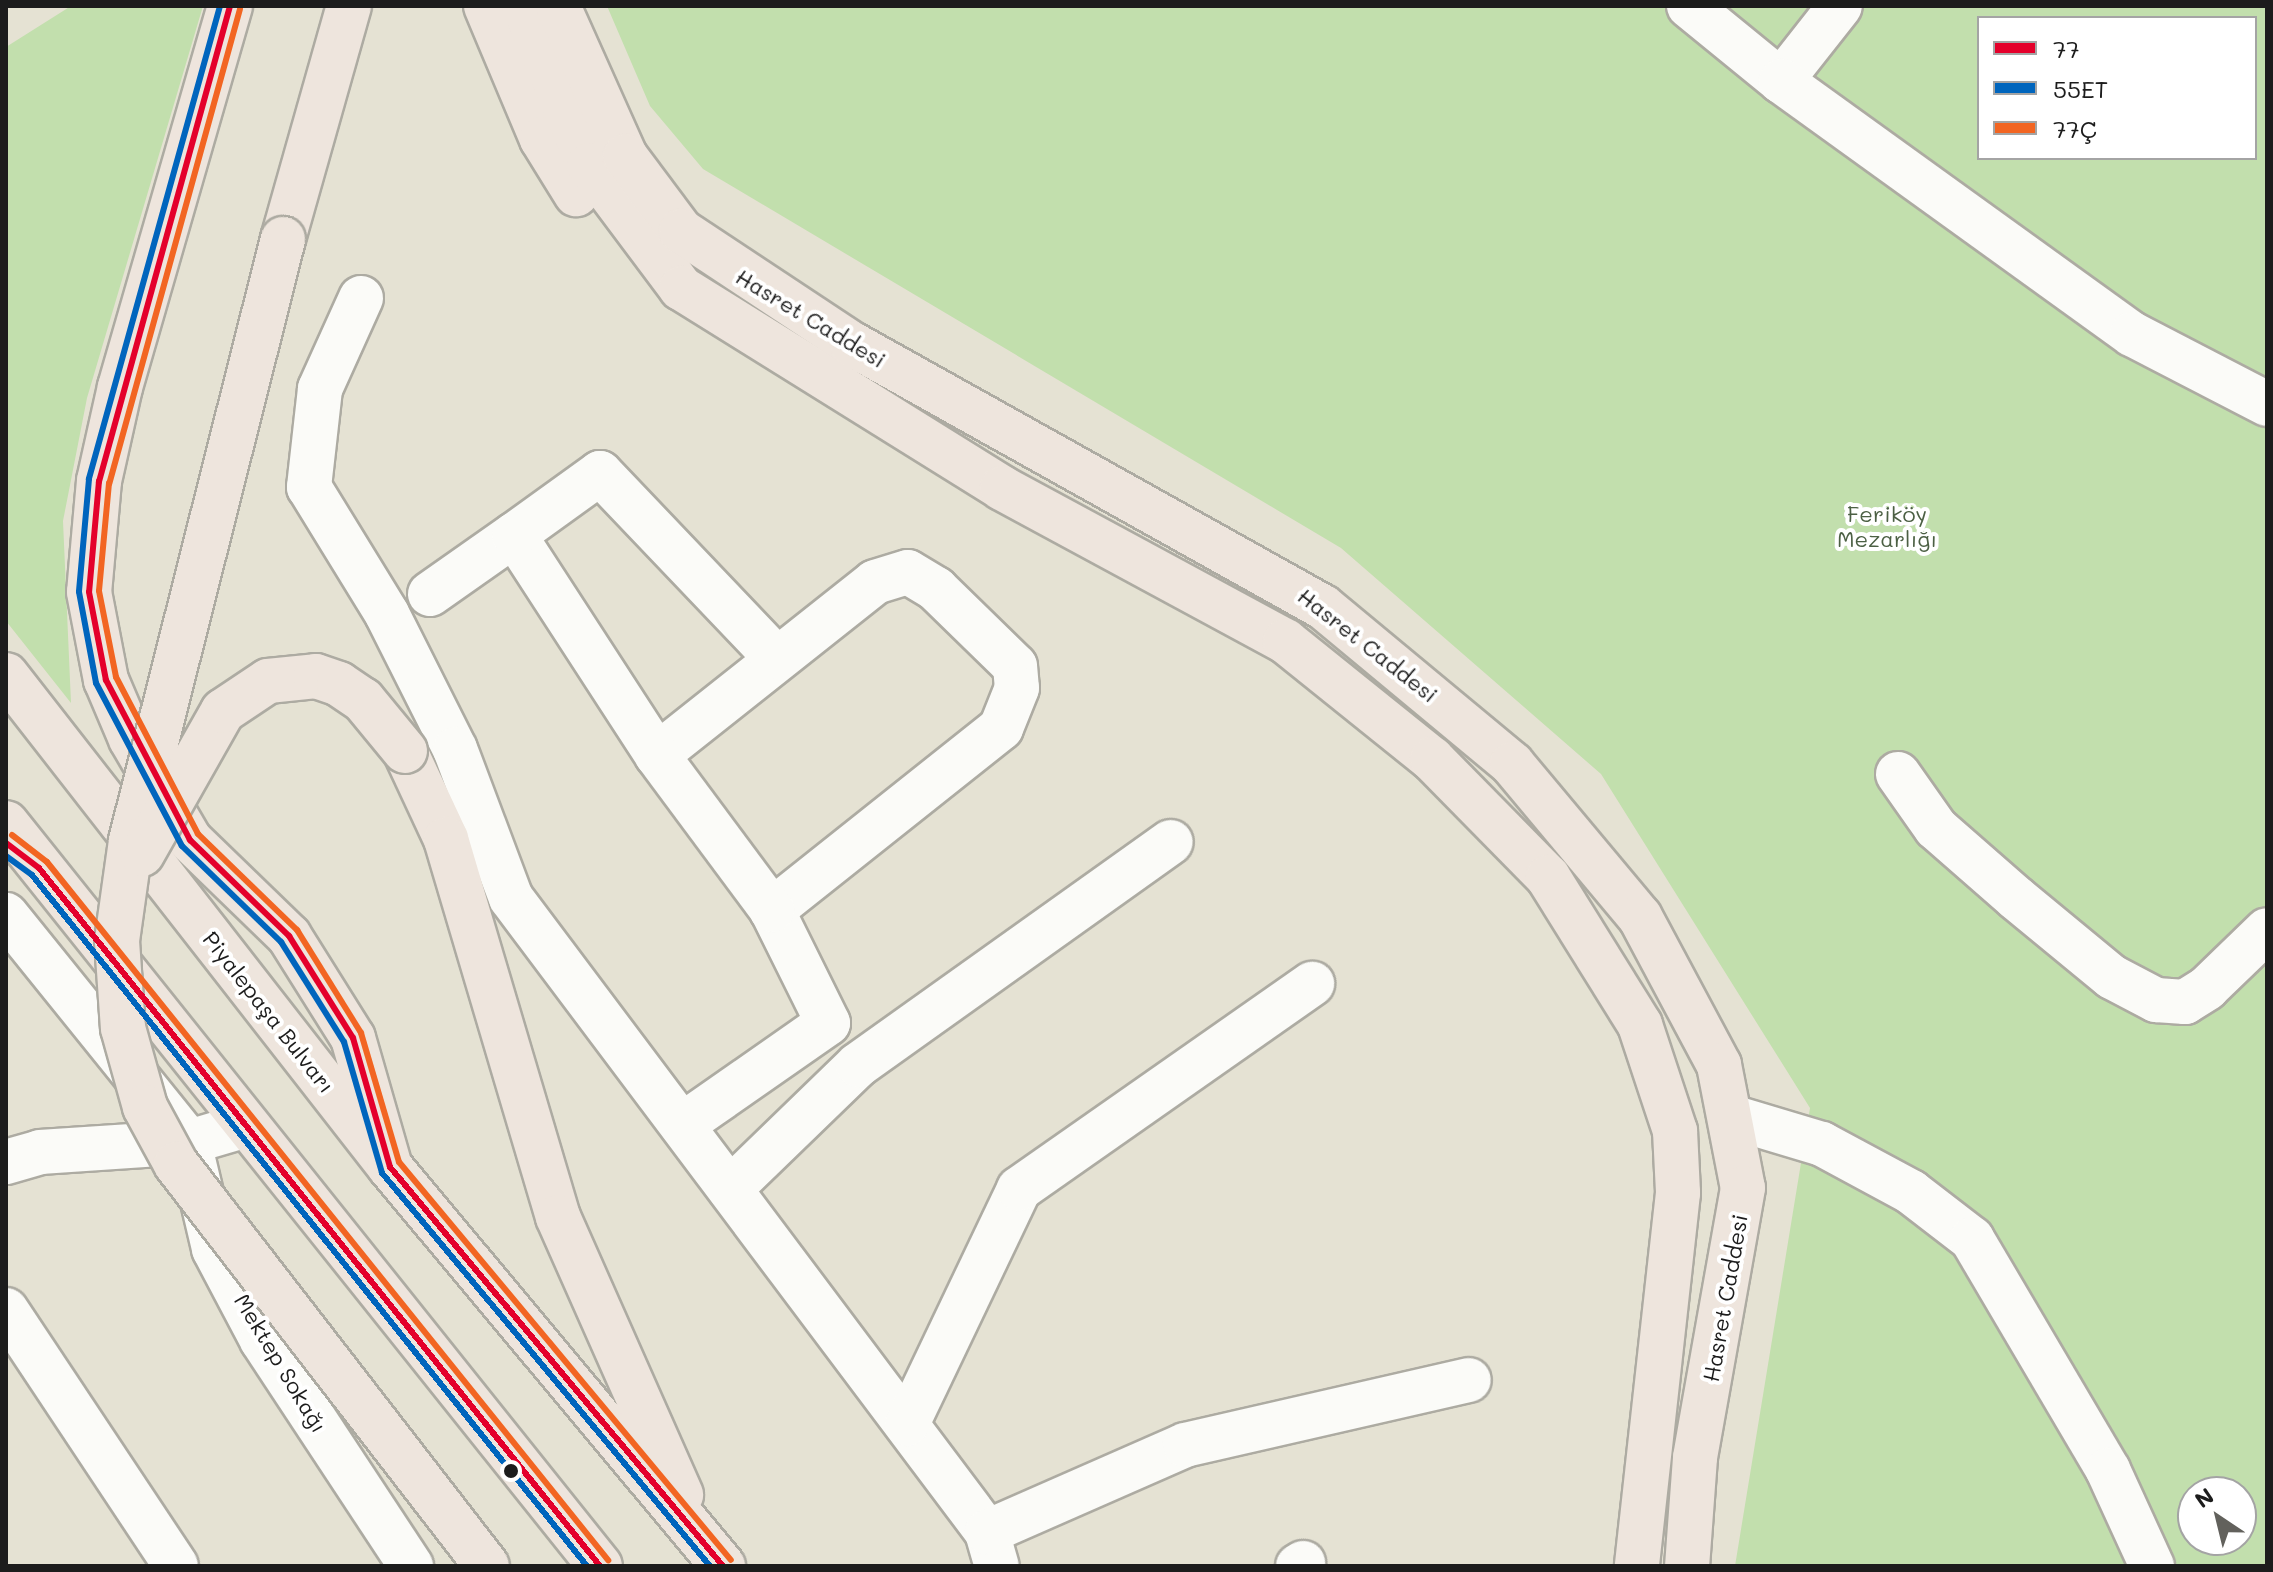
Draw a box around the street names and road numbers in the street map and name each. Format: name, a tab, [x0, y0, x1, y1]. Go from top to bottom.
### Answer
street label: Hasret Caddesi	[731, 263, 891, 373]
street label: Hasret Caddesi	[1293, 582, 1443, 708]
street label: Piyalepaşa Bulvarı	[198, 926, 340, 1098]
street label: Hasret Caddesi	[1697, 1212, 1753, 1384]
street label: Mektep Sokağı	[229, 1289, 333, 1437]

